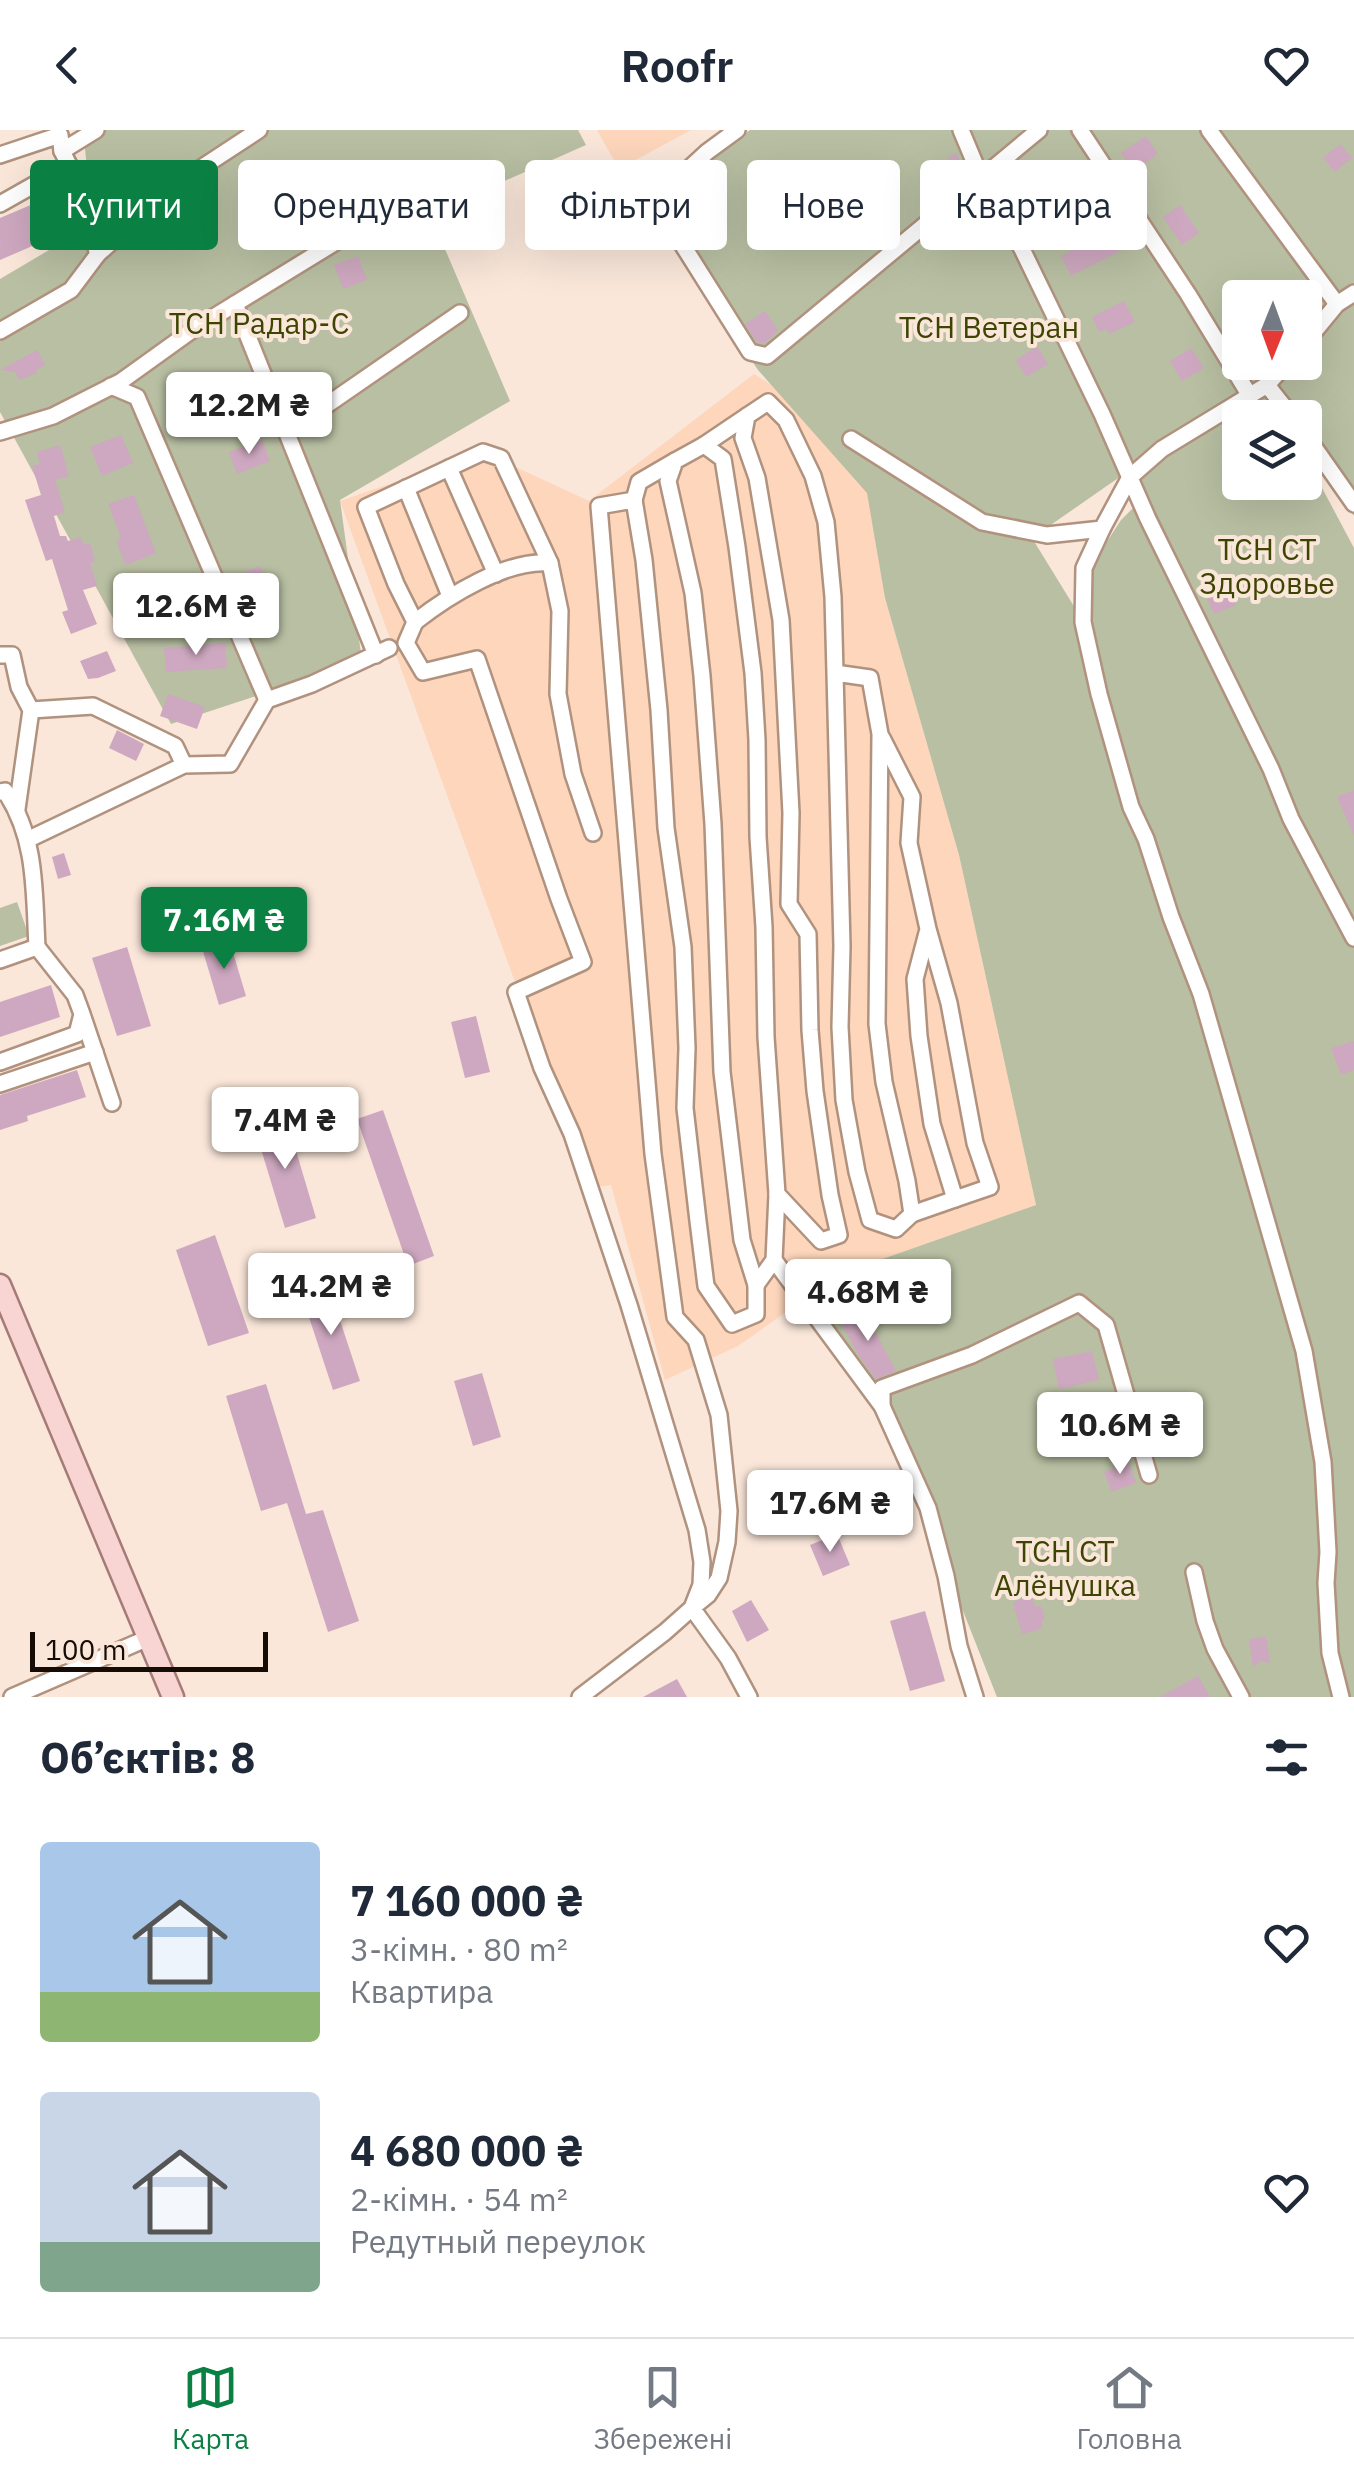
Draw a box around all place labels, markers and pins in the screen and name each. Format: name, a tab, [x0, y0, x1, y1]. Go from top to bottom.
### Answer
pin: 12.2M ₴	[157, 372, 341, 457]
pin: 12.6M ₴	[104, 573, 288, 658]
pin: 7.16M ₴	[132, 887, 316, 972]
pin: 7.4M ₴	[204, 1087, 366, 1172]
pin: 14.2M ₴	[239, 1253, 423, 1338]
pin: 4.68M ₴	[776, 1259, 960, 1344]
pin: 10.6M ₴	[1028, 1392, 1212, 1477]
pin: 17.6M ₴	[738, 1470, 922, 1555]

